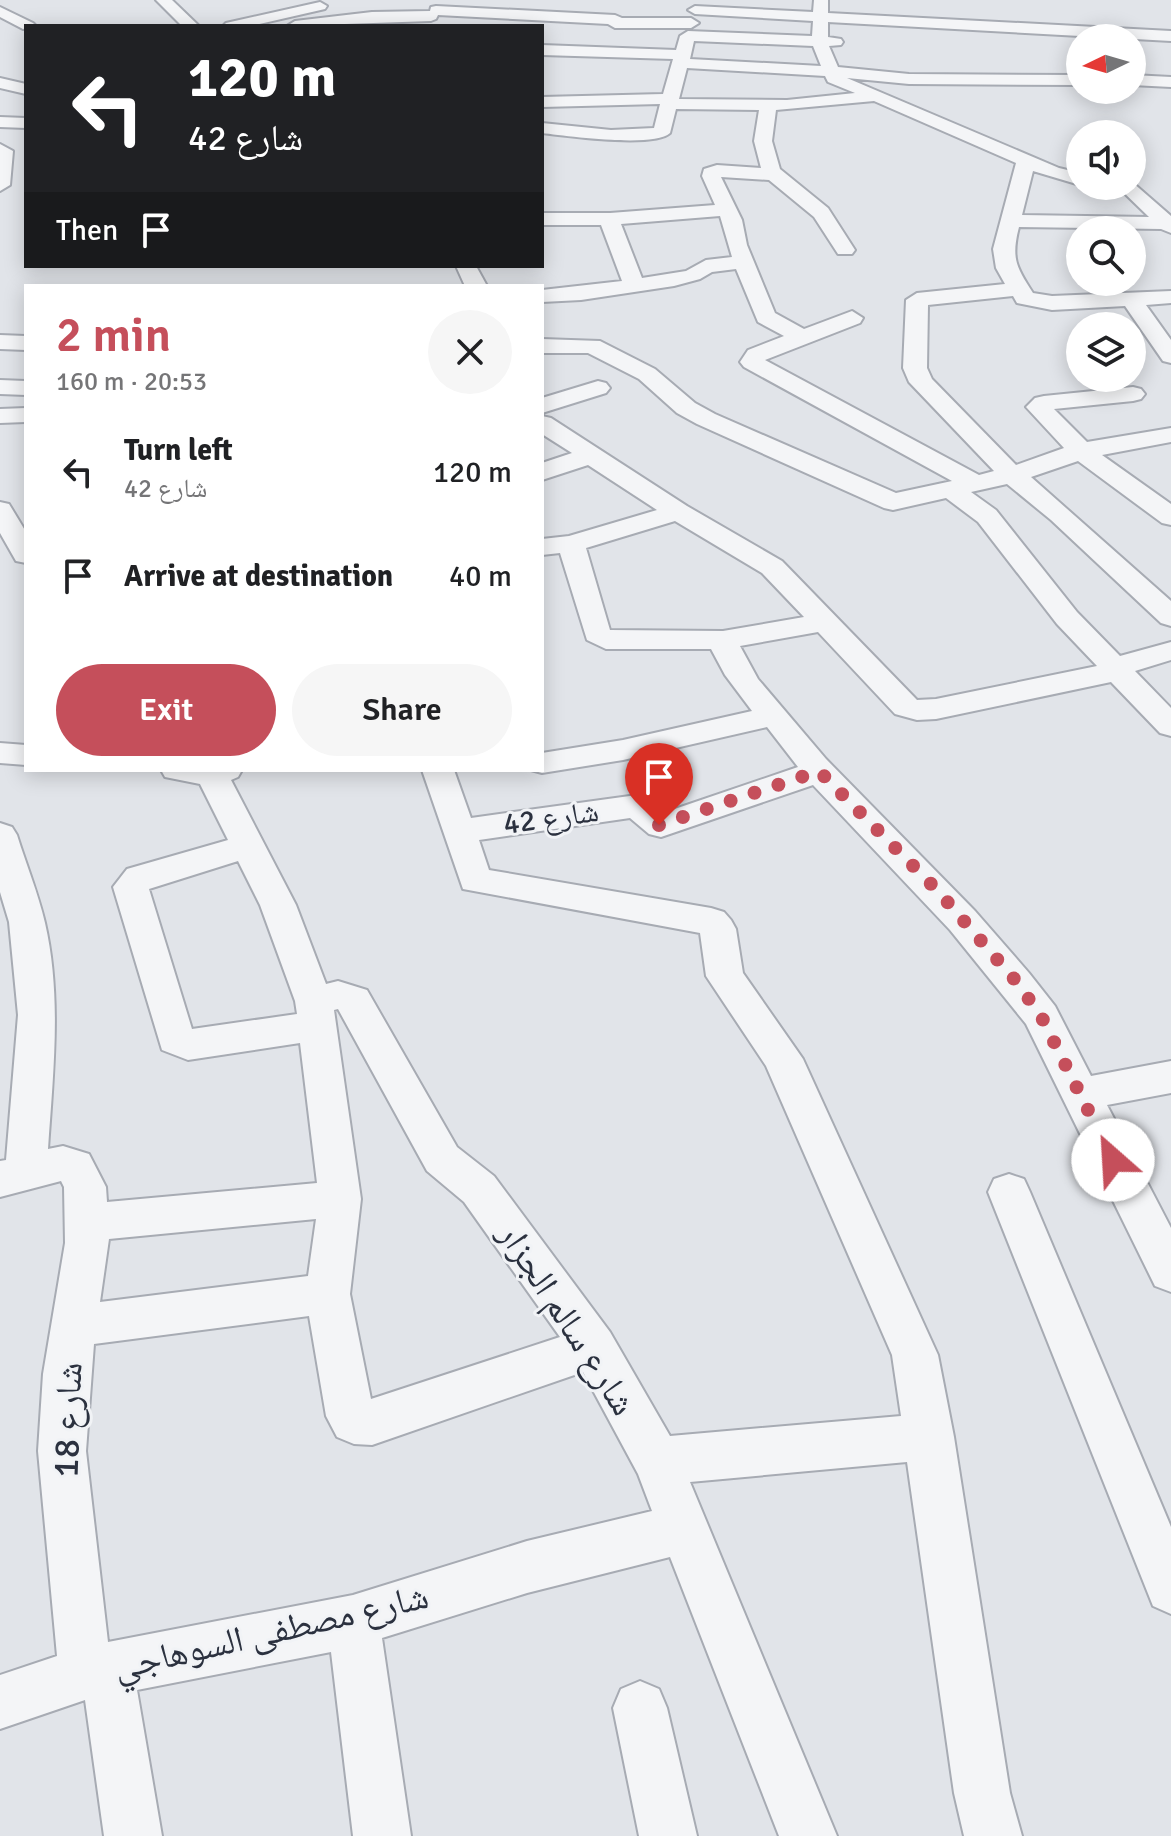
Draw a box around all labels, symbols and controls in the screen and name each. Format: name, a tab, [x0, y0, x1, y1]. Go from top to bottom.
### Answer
north arrow	[1066, 24, 1146, 104]
map controls	[1066, 24, 1146, 392]
text: 120 m	[188, 43, 336, 112]
icon: left	[56, 56, 160, 160]
text: شارع 42	[188, 116, 303, 161]
button: sound	[1066, 120, 1146, 200]
icon: arrive	[134, 208, 178, 252]
text: Then	[56, 212, 118, 249]
button: search	[1066, 216, 1146, 296]
text: 2 min	[56, 306, 171, 365]
button: close	[428, 310, 512, 394]
button: layers	[1066, 312, 1146, 392]
text: 160 m · 20:53	[56, 366, 207, 398]
text: Turn left	[124, 432, 233, 469]
icon: left	[56, 450, 100, 494]
text: 120 m	[433, 454, 512, 491]
text: شارع 42	[124, 473, 207, 505]
icon: arrive	[56, 554, 100, 598]
text: Arrive at destination	[124, 558, 393, 595]
text: 40 m	[449, 558, 512, 595]
button: Exit	[56, 664, 276, 756]
button: Share	[292, 664, 512, 756]
pin	[625, 743, 693, 825]
icon: arrive	[637, 755, 681, 799]
street label: شارع 42	[501, 793, 601, 843]
position arrow	[1071, 1118, 1155, 1202]
street label: شارع سالم الجزار	[487, 1213, 646, 1424]
street label: شارع 18	[44, 1362, 92, 1478]
street label: شارع مصطفى السوهاجي	[109, 1574, 434, 1695]

